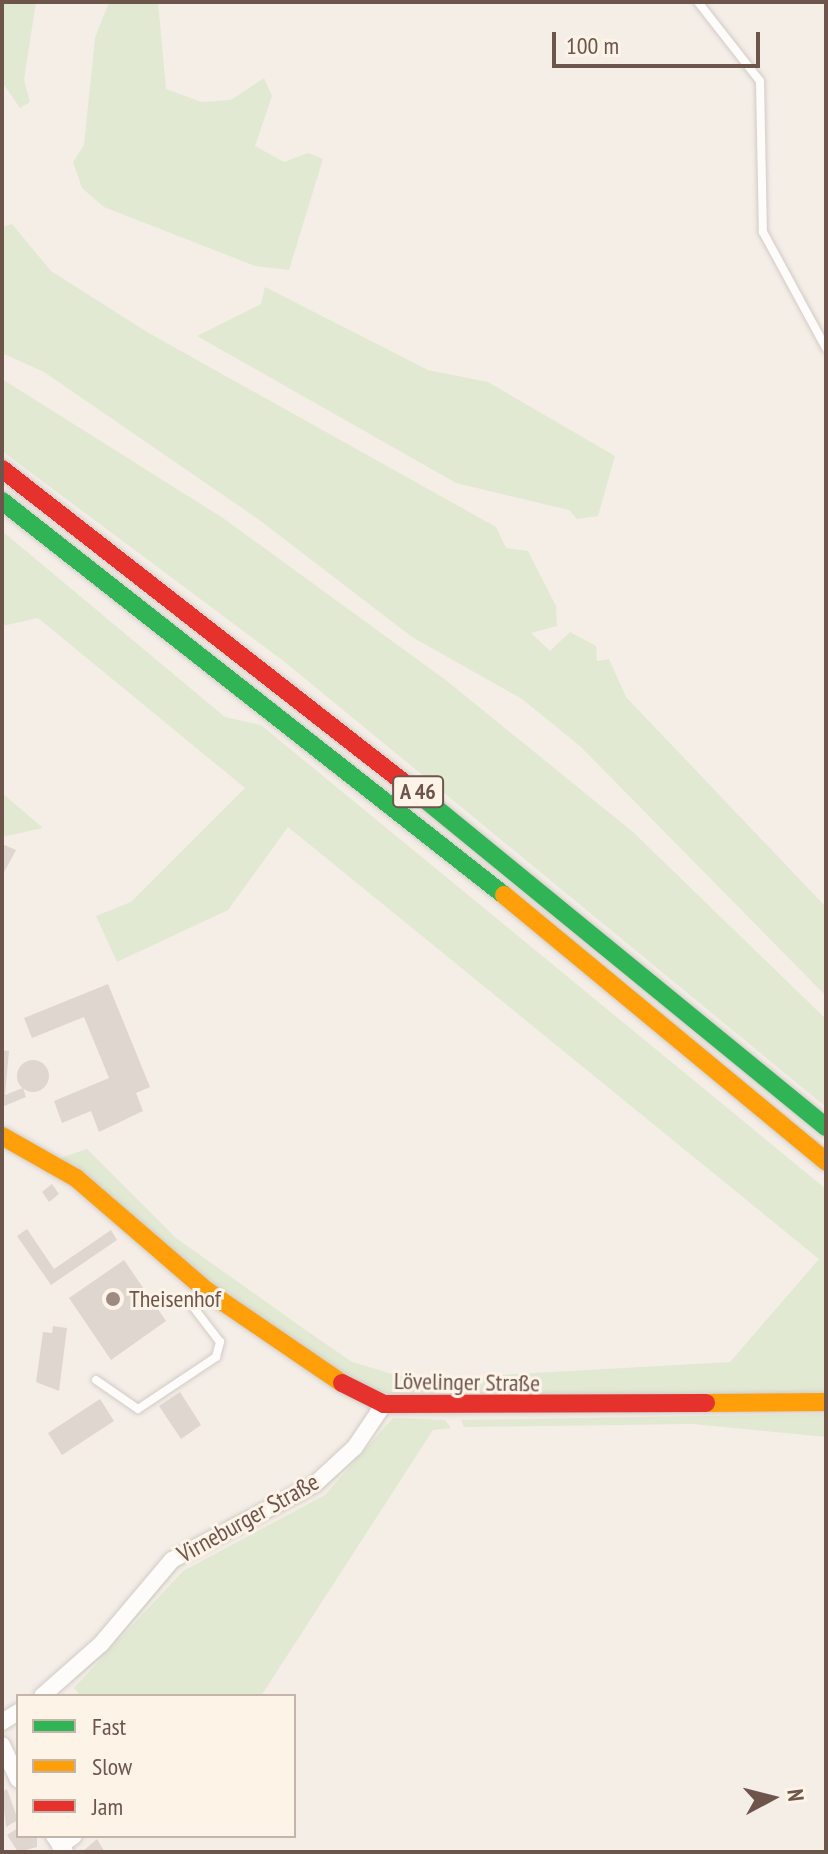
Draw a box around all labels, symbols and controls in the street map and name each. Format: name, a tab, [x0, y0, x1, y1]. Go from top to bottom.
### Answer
scale bar	[556, 16, 764, 66]
text: 100 m	[566, 30, 619, 61]
road number: A 46	[390, 774, 446, 810]
place label: Theisenhof	[129, 1285, 221, 1313]
marker: Theisenhof	[104, 1290, 122, 1308]
street label: Lövelinger Straße	[394, 1366, 540, 1398]
street label: Virneburger Straße	[172, 1467, 324, 1569]
legend	[16, 1694, 296, 1838]
text: Fast	[92, 1711, 126, 1742]
text: Slow	[92, 1751, 132, 1782]
north arrow	[732, 1758, 812, 1838]
text: N	[781, 1787, 810, 1803]
text: Jam	[92, 1791, 123, 1822]

